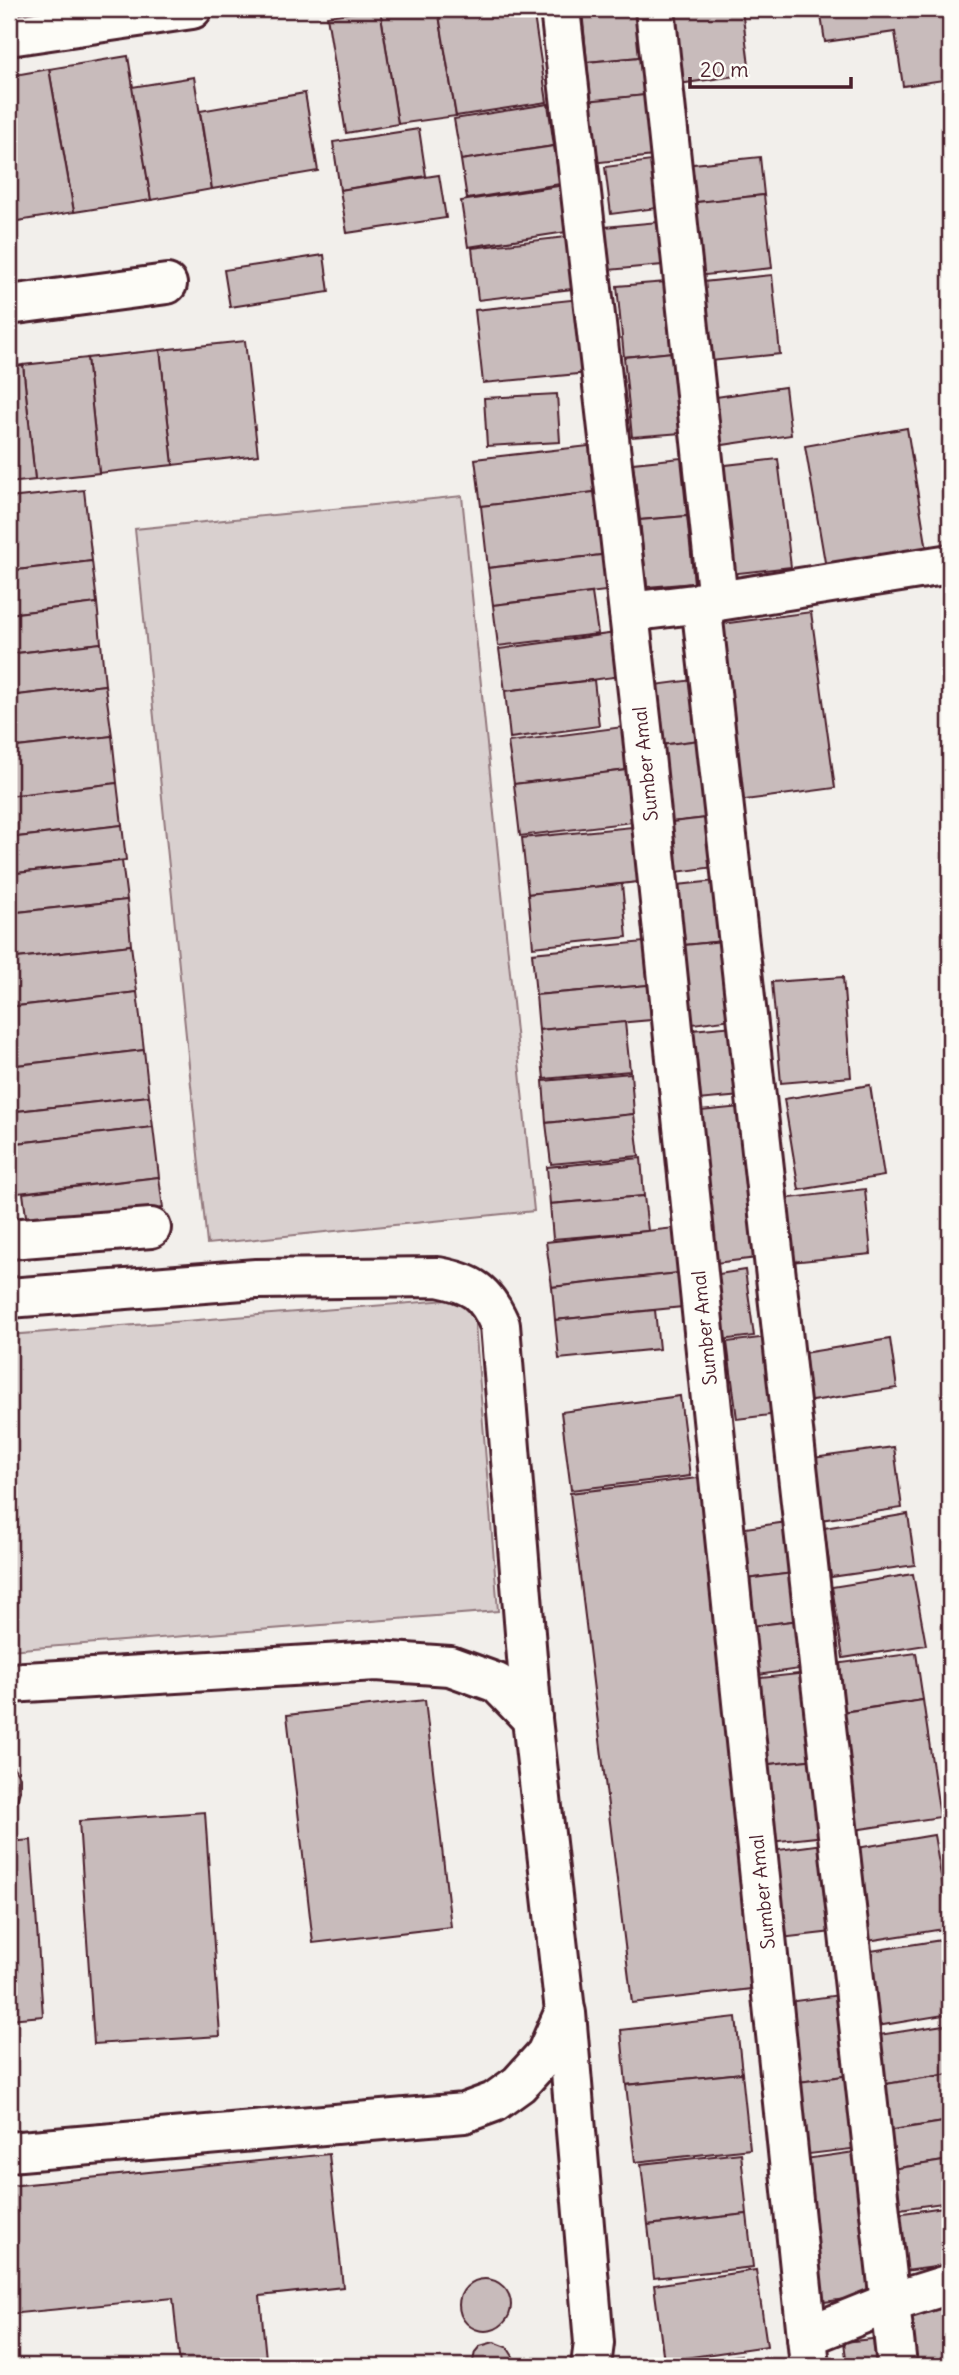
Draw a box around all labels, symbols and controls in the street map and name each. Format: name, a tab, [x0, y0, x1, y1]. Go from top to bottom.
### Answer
scale bar	[690, 46, 850, 90]
text: 20 m	[700, 56, 749, 83]
street label: Sumber Amal	[627, 705, 663, 823]
street label: Sumber Amal	[686, 1269, 722, 1387]
street label: Sumber Amal	[744, 1833, 780, 1951]

